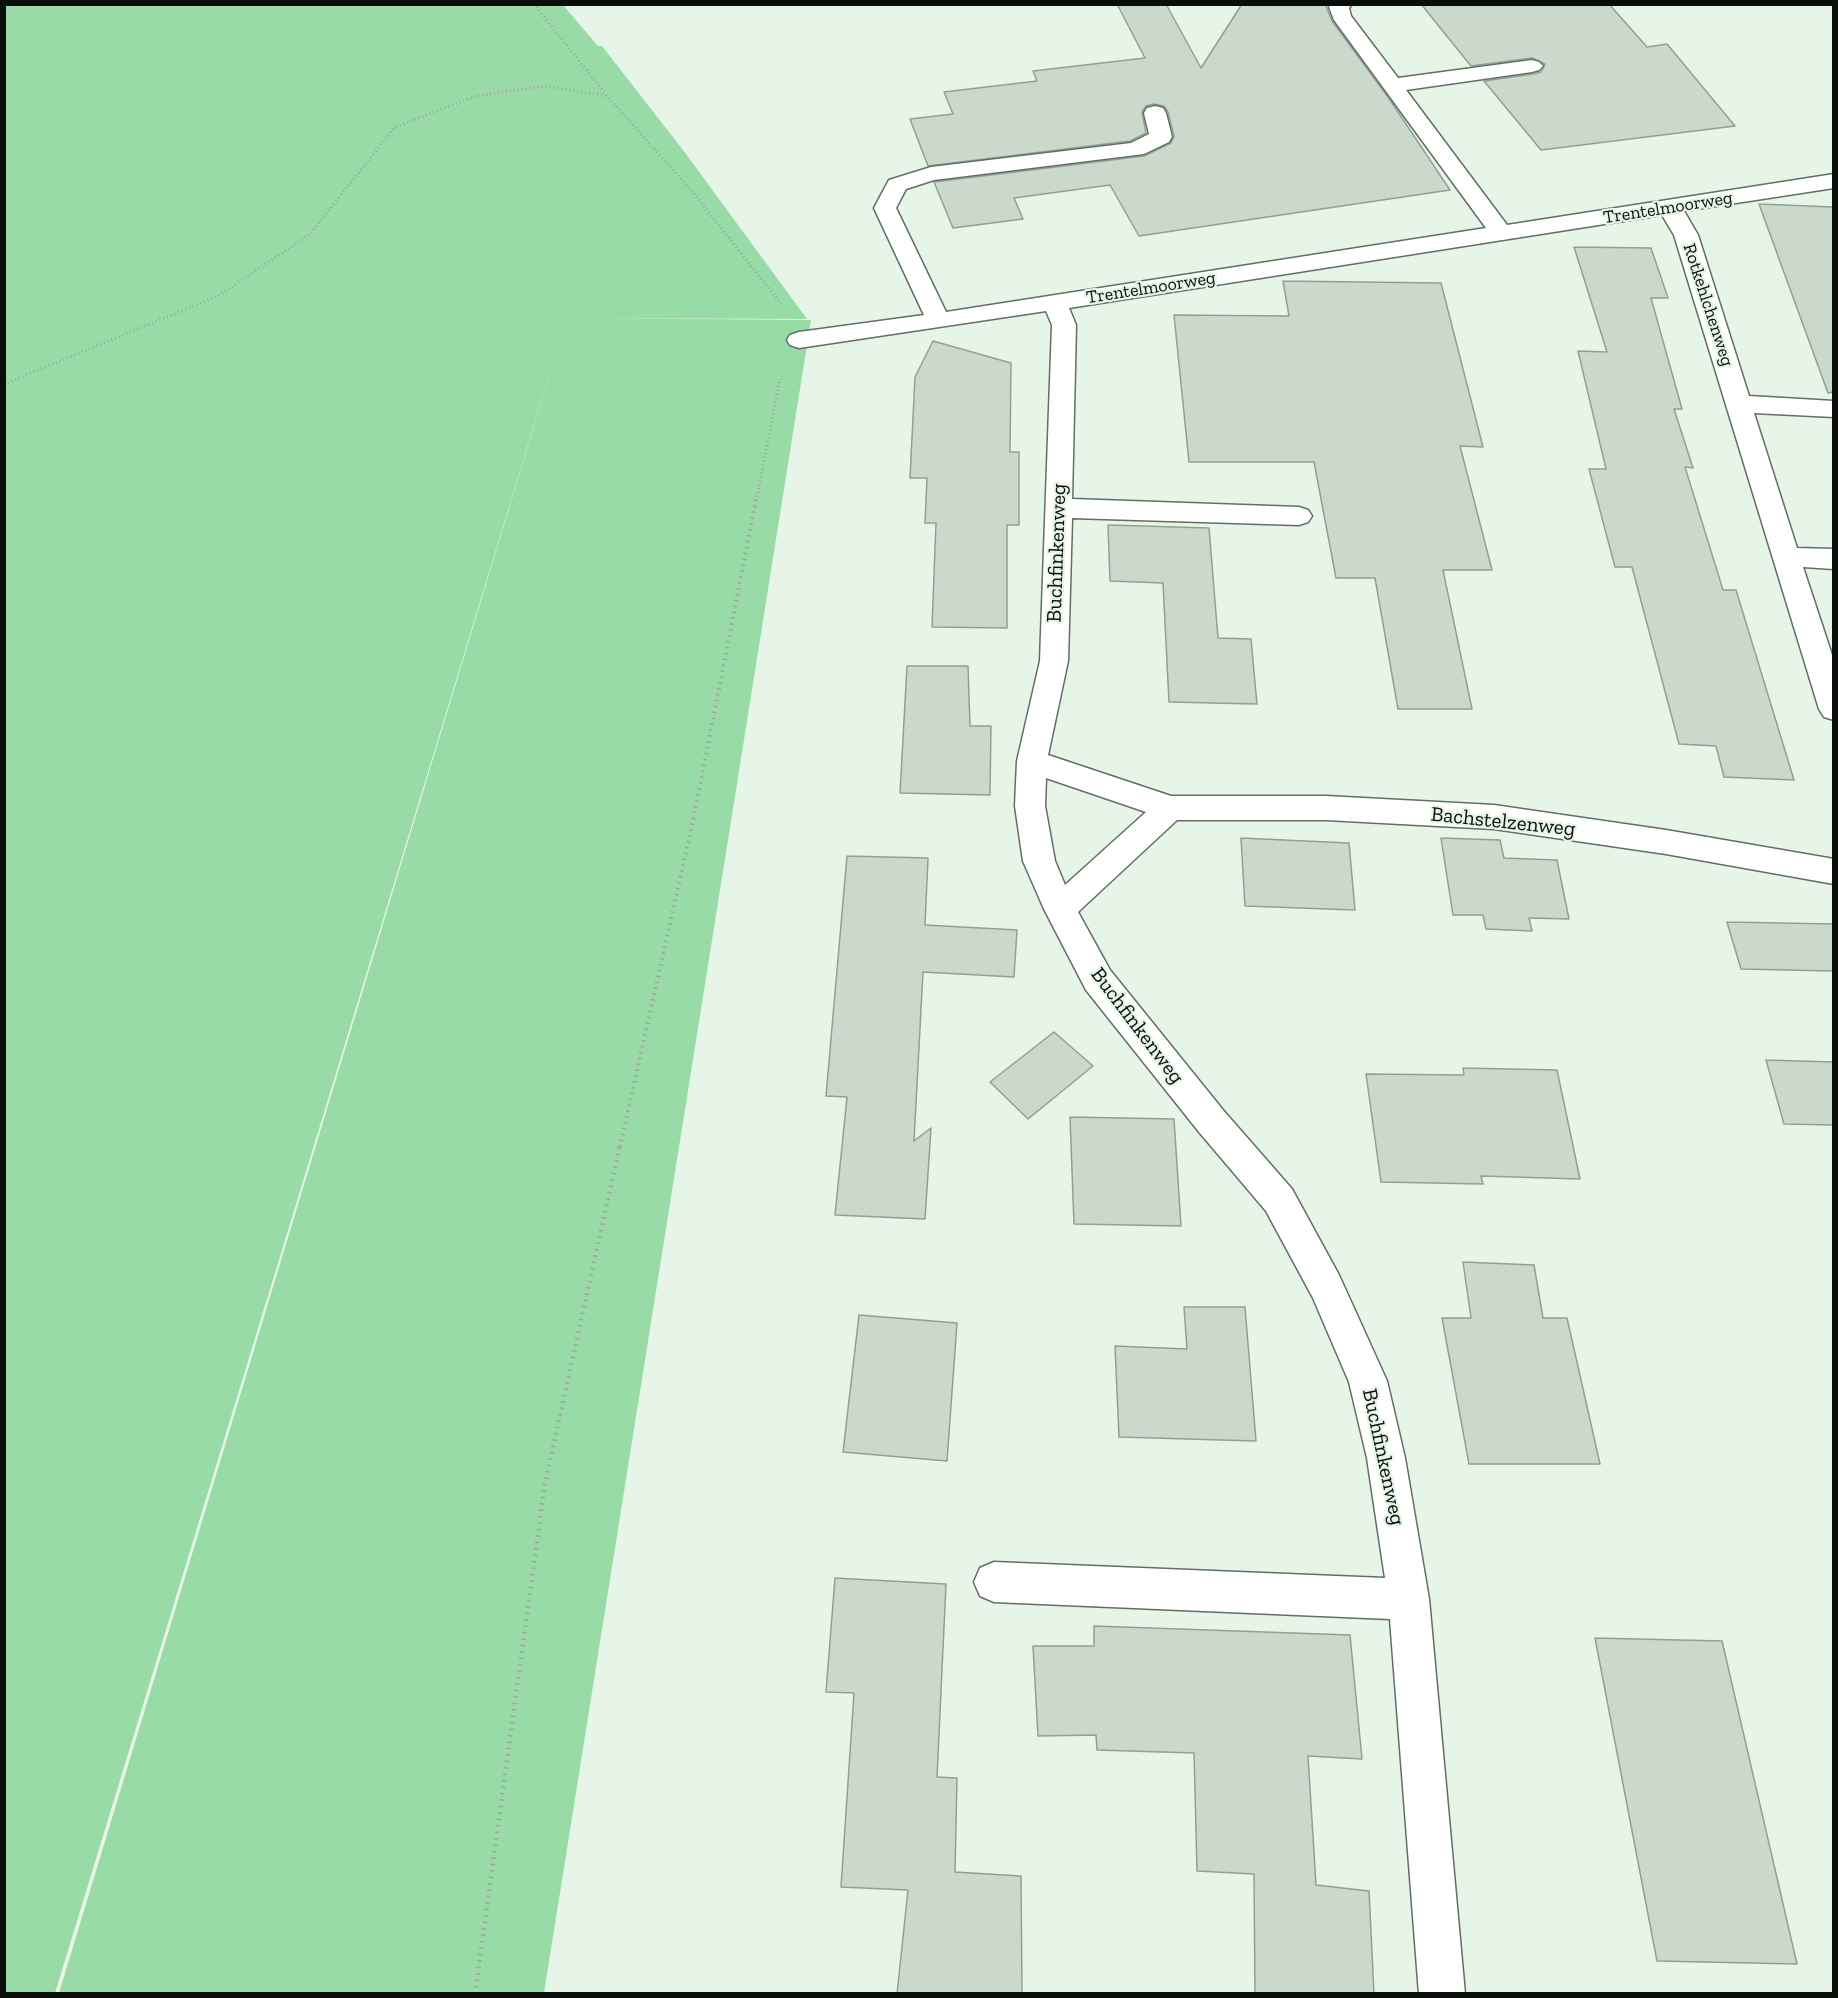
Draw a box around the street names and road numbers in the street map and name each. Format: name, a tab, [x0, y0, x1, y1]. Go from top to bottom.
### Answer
street label: Trentelmoorweg	[1602, 187, 1734, 229]
street label: Rotkehlchenweg	[1678, 241, 1738, 369]
street label: Trentelmoorweg	[1085, 267, 1217, 309]
street label: Buchfinkenweg	[1042, 483, 1072, 623]
street label: Bachstelzenweg	[1429, 802, 1577, 842]
street label: Buchfinkenweg	[1085, 963, 1189, 1089]
street label: Buchfinkenweg	[1356, 1386, 1410, 1528]

